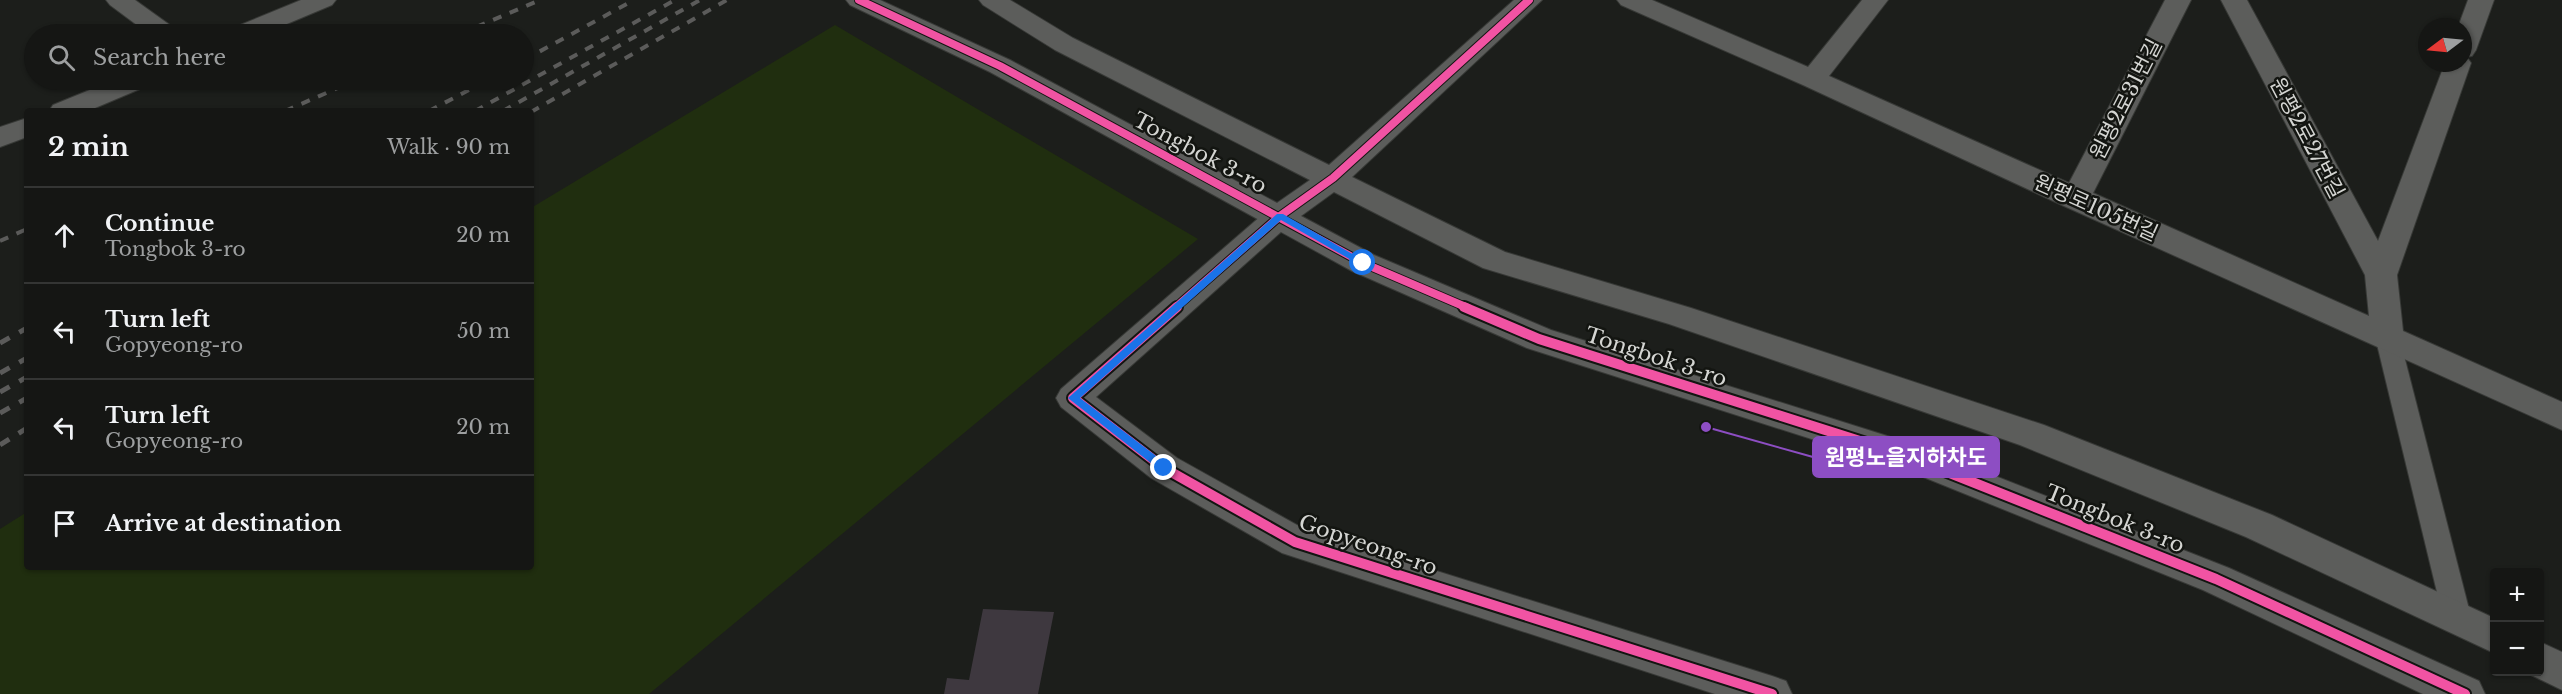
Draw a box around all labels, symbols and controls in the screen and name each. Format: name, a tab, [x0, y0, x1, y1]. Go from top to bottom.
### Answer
north arrow	[2418, 18, 2472, 72]
search box	[24, 24, 534, 90]
street label: 원평2로31번길	[2084, 34, 2168, 164]
icon: search	[45, 41, 78, 74]
text: Search here	[93, 44, 226, 71]
street label: 원평2로27번길	[2264, 73, 2350, 203]
street label: Tongbok 3-ro	[1129, 107, 1271, 199]
text: 2 min	[48, 131, 129, 163]
text: Walk · 90 m	[387, 135, 510, 159]
street label: 원평로105번길	[2030, 169, 2162, 247]
text: Continue	[105, 210, 214, 237]
icon: ahead	[48, 219, 81, 252]
text: 20 m	[456, 223, 510, 247]
text: Tongbok 3-ro	[105, 237, 246, 261]
route start	[1349, 249, 1375, 275]
text: Turn left	[105, 306, 210, 333]
icon: left	[48, 315, 81, 348]
text: 50 m	[457, 319, 510, 343]
street label: Tongbok 3-ro	[1582, 322, 1730, 392]
text: Gopyeong-ro	[105, 333, 243, 357]
text: Turn left	[105, 402, 210, 429]
icon: left	[48, 411, 81, 444]
text: 20 m	[456, 415, 510, 439]
text: Gopyeong-ro	[105, 429, 243, 453]
callout: 원평노을지하차도	[1813, 437, 1999, 477]
text: 원평노을지하차도	[1825, 444, 1987, 471]
route end	[1150, 454, 1176, 480]
street label: Tongbok 3-ro	[2042, 479, 2188, 559]
icon: arrive	[48, 507, 81, 540]
street label: Gopyeong-ro	[1295, 509, 1441, 581]
text: Arrive at destination	[105, 510, 342, 537]
map controls	[2490, 568, 2544, 676]
button: +	[2490, 568, 2544, 622]
button: −	[2490, 622, 2544, 676]

